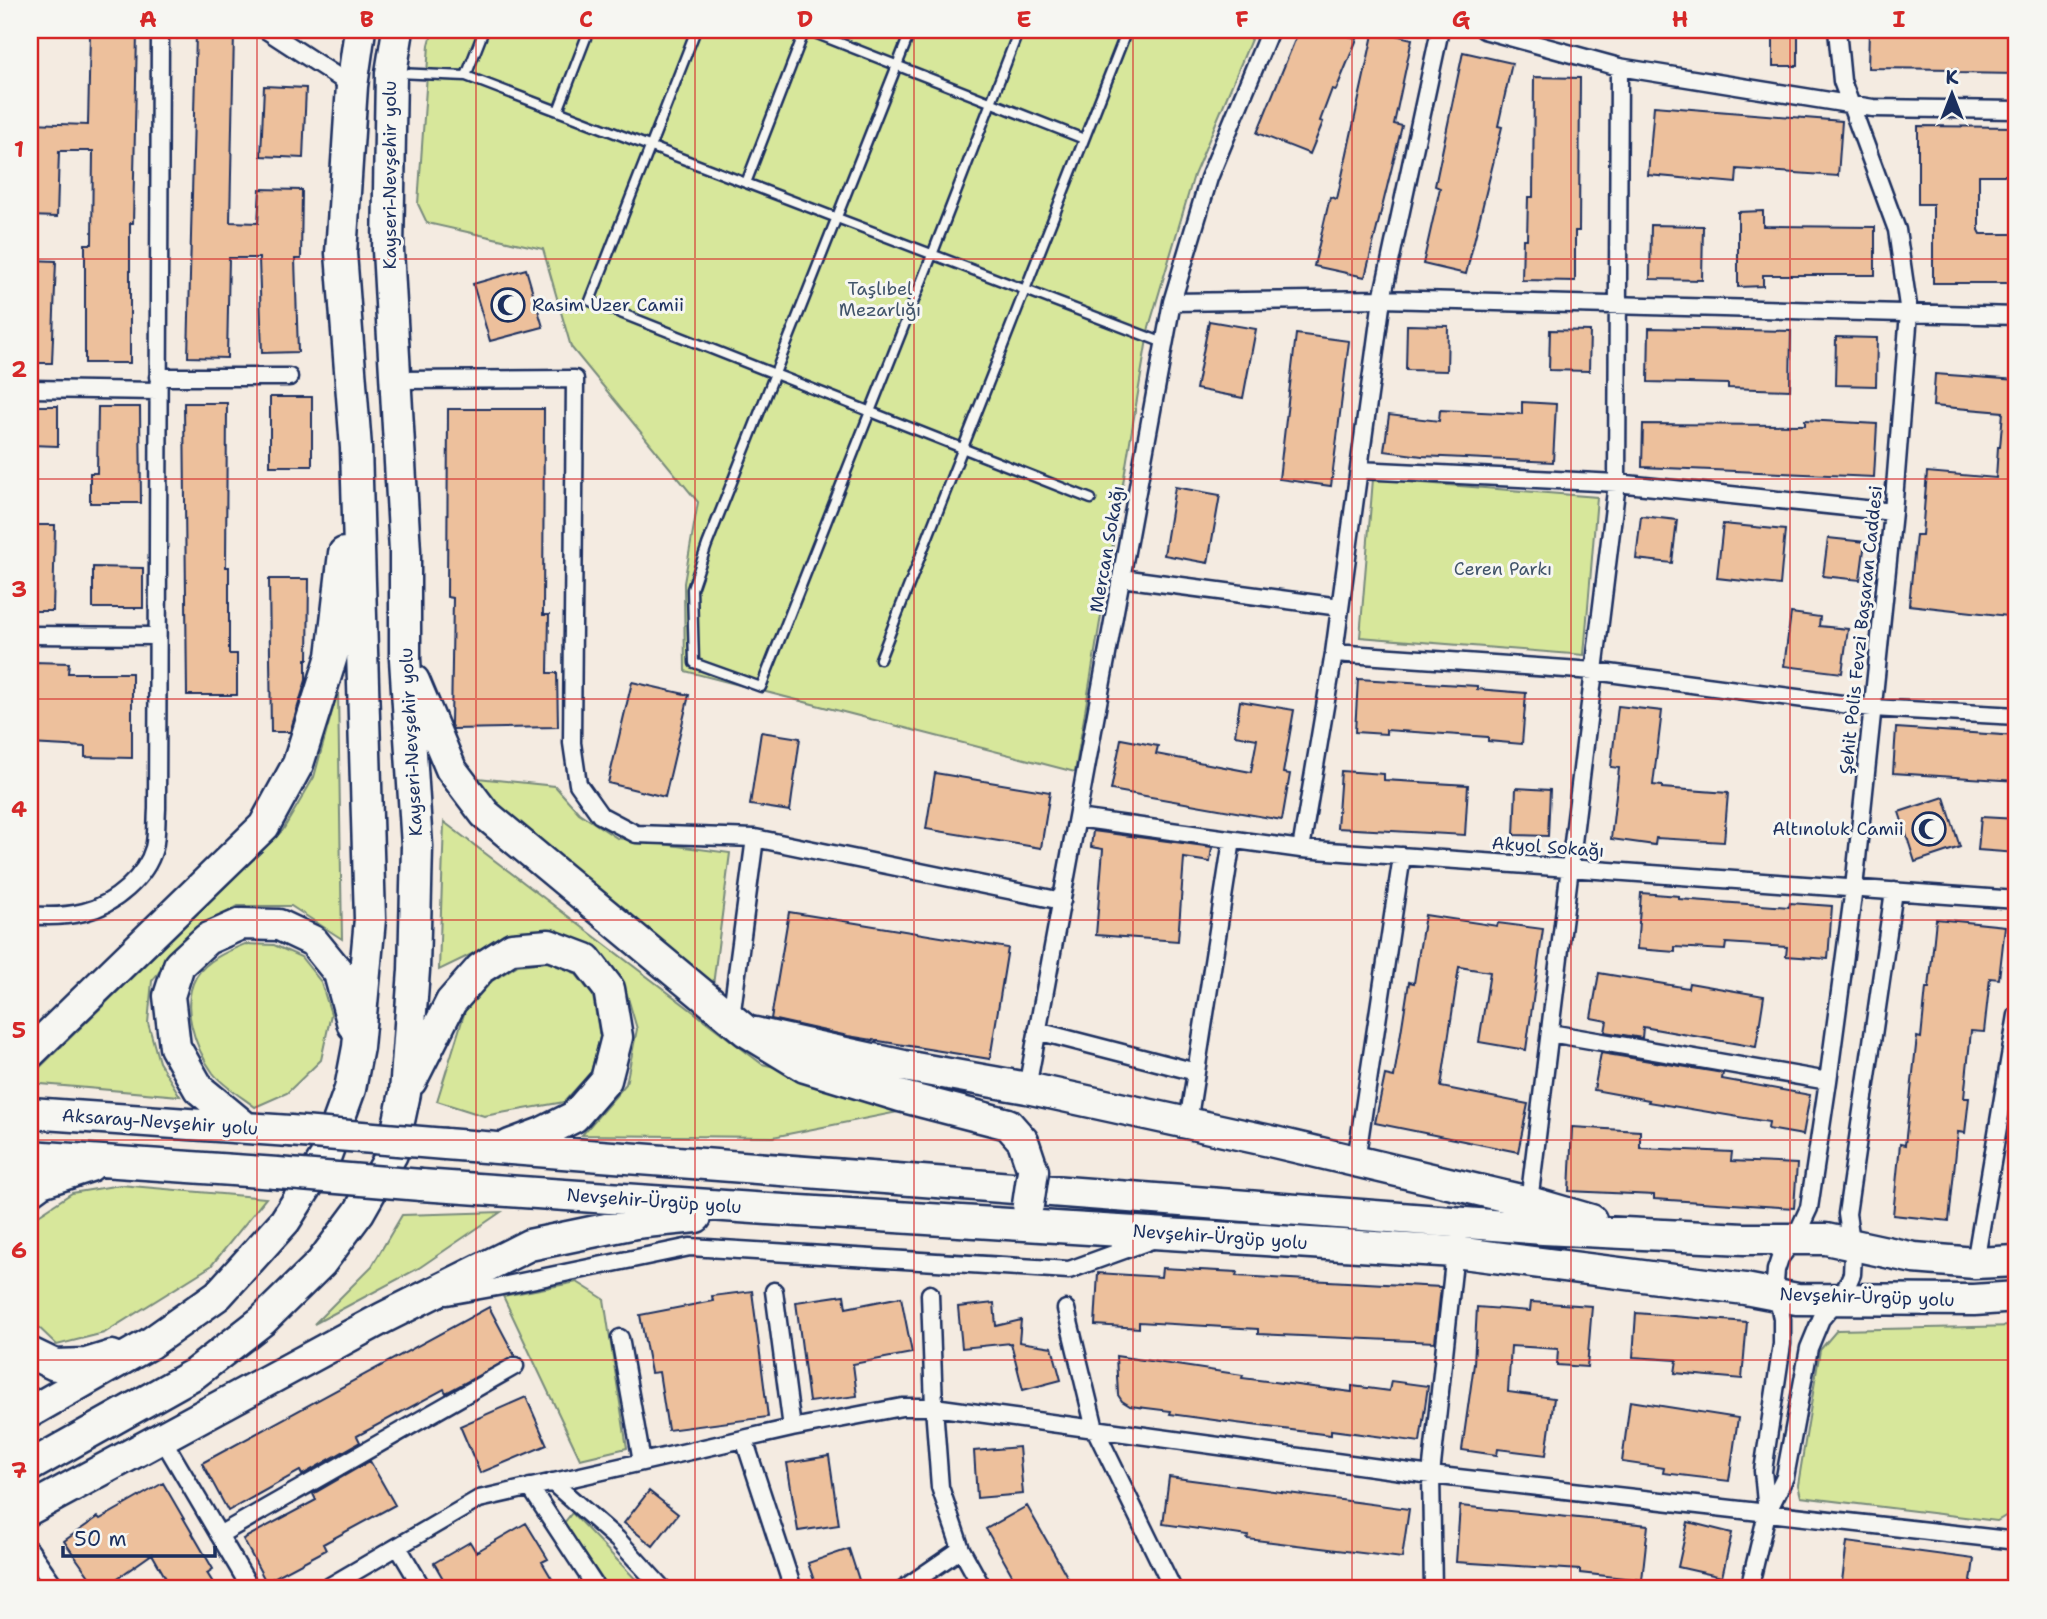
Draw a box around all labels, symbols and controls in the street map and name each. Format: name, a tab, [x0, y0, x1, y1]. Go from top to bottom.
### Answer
text: A	[139, 4, 157, 34]
text: B	[360, 4, 374, 34]
text: C	[579, 4, 593, 34]
text: D	[797, 4, 813, 34]
text: E	[1016, 4, 1032, 34]
text: F	[1235, 4, 1249, 34]
text: G	[1452, 4, 1471, 34]
text: H	[1672, 4, 1688, 34]
text: I	[1893, 4, 1906, 34]
north arrow	[1918, 60, 1988, 130]
text: K	[1946, 65, 1959, 90]
street label: Kayseri-Nevşehir yolu	[378, 81, 402, 269]
text: 1	[14, 134, 24, 164]
park label: Taşlıbel Mezarlığı	[839, 277, 921, 322]
mosque icon: Rasim Uzer Camii	[489, 286, 527, 324]
place label: Rasim Uzer Camii	[532, 293, 684, 317]
text: 2	[11, 354, 27, 384]
street label: Mercan Sokağı	[1084, 483, 1130, 615]
street label: Şehit Polis Fevzi Başaran Caddesi	[1834, 484, 1888, 776]
park label: Ceren Parkı	[1454, 557, 1552, 581]
text: 3	[11, 574, 27, 604]
street label: Kayseri-Nevşehir yolu	[394, 647, 428, 837]
text: 4	[11, 794, 27, 824]
mosque icon: Altınoluk Camii	[1910, 810, 1948, 848]
place label: Altınoluk Camii	[1772, 817, 1904, 841]
street label: Akyol Sokağı	[1491, 831, 1605, 863]
text: 5	[12, 1015, 26, 1045]
street label: Aksaray-Nevşehir yolu	[61, 1103, 259, 1141]
street label: Nevşehir-Ürgüp yolu	[566, 1183, 742, 1219]
street label: Nevşehir-Ürgüp yolu	[1132, 1219, 1308, 1255]
text: 6	[11, 1235, 27, 1265]
street label: Nevşehir-Ürgüp yolu	[1779, 1282, 1955, 1312]
text: 7	[11, 1455, 27, 1485]
scale bar	[63, 1514, 215, 1558]
text: 50 m	[74, 1525, 127, 1553]

